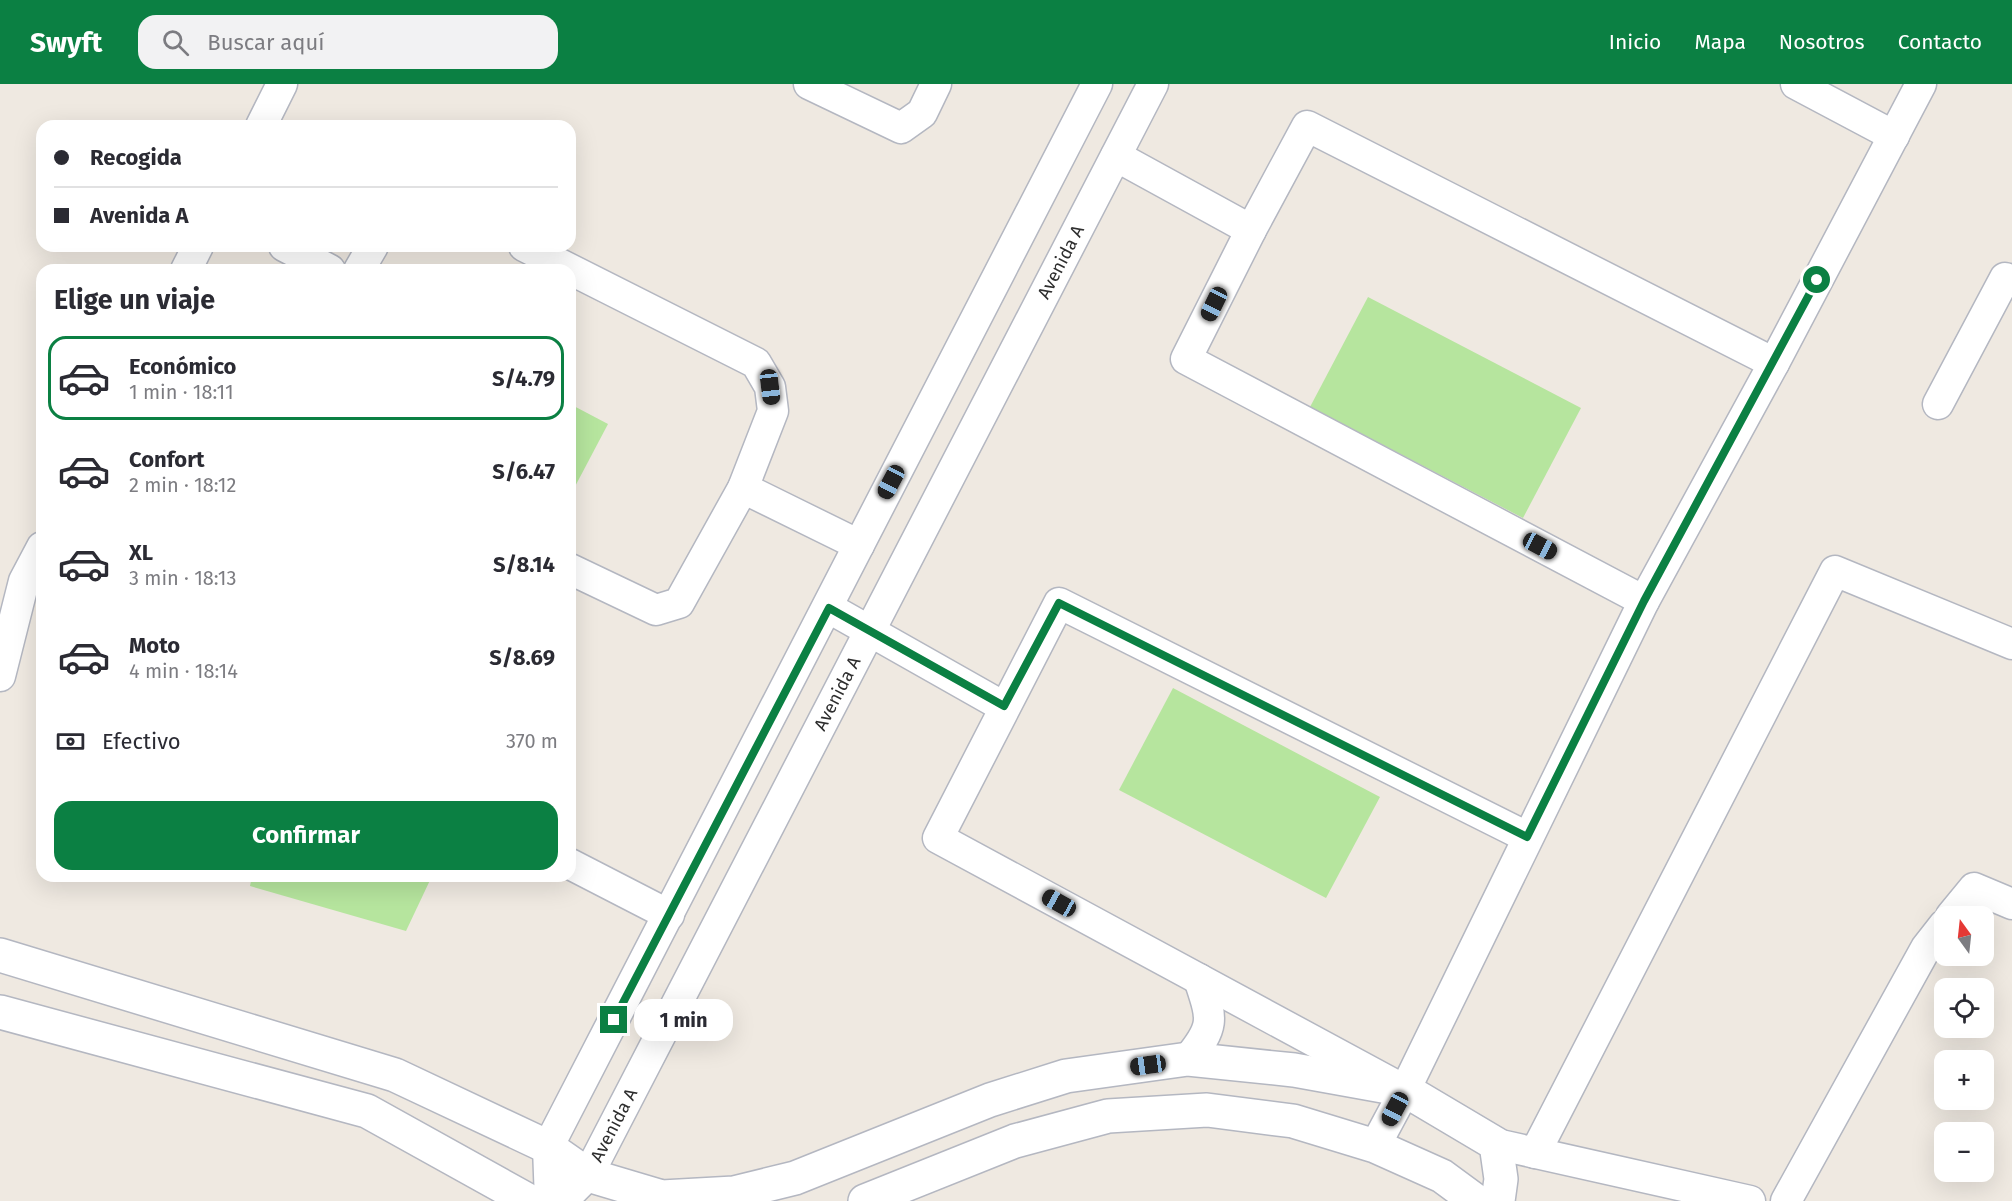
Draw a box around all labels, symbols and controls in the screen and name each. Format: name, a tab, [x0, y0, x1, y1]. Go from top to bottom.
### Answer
search box	[138, 15, 558, 69]
text: Swyft	[30, 26, 102, 59]
icon: search	[159, 26, 192, 59]
text: Buscar aquí	[207, 29, 324, 56]
text: Inicio	[1609, 29, 1661, 55]
text: Mapa	[1694, 29, 1746, 55]
text: Nosotros	[1779, 29, 1865, 55]
text: Contacto	[1898, 29, 1982, 55]
text: Recogida	[90, 144, 182, 171]
text: Avenida A	[90, 202, 189, 229]
street label: Avenida A	[1033, 221, 1089, 303]
route start	[1803, 266, 1830, 293]
text: Elige un viaje	[54, 284, 215, 316]
car	[1198, 284, 1230, 324]
icon: car	[57, 351, 111, 405]
text: Económico	[129, 353, 236, 380]
text: S/4.79	[492, 365, 555, 392]
car	[759, 368, 781, 406]
text: 1 min · 18:11	[129, 380, 234, 404]
icon: car	[57, 444, 111, 498]
text: Confort	[129, 446, 205, 473]
text: S/6.47	[492, 458, 555, 485]
car	[875, 462, 907, 502]
text: 2 min · 18:12	[129, 473, 236, 497]
car	[1520, 530, 1560, 562]
icon: car	[57, 537, 111, 591]
text: XL	[129, 539, 153, 566]
text: S/8.14	[493, 551, 555, 578]
text: 3 min · 18:13	[129, 566, 237, 590]
icon: car	[57, 630, 111, 684]
text: Moto	[129, 632, 180, 659]
text: S/8.69	[489, 644, 555, 671]
street label: Avenida A	[809, 652, 866, 734]
text: 4 min · 18:14	[129, 659, 238, 683]
icon: cash	[54, 725, 87, 758]
text: Efectivo	[102, 728, 181, 755]
text: 370 m	[506, 729, 558, 753]
button: Confirmar	[54, 801, 558, 870]
car	[1039, 886, 1079, 920]
north arrow	[1934, 906, 1994, 966]
map controls	[1934, 906, 1994, 1182]
button: locate	[1934, 978, 1994, 1038]
callout: 1 min	[635, 999, 734, 1041]
route end	[600, 1006, 627, 1033]
text: 1 min	[659, 1008, 708, 1032]
button: +	[1934, 1050, 1994, 1110]
car	[1129, 1054, 1167, 1076]
street label: Avenida A	[586, 1084, 642, 1166]
car	[1379, 1089, 1411, 1129]
button: −	[1934, 1122, 1994, 1182]

